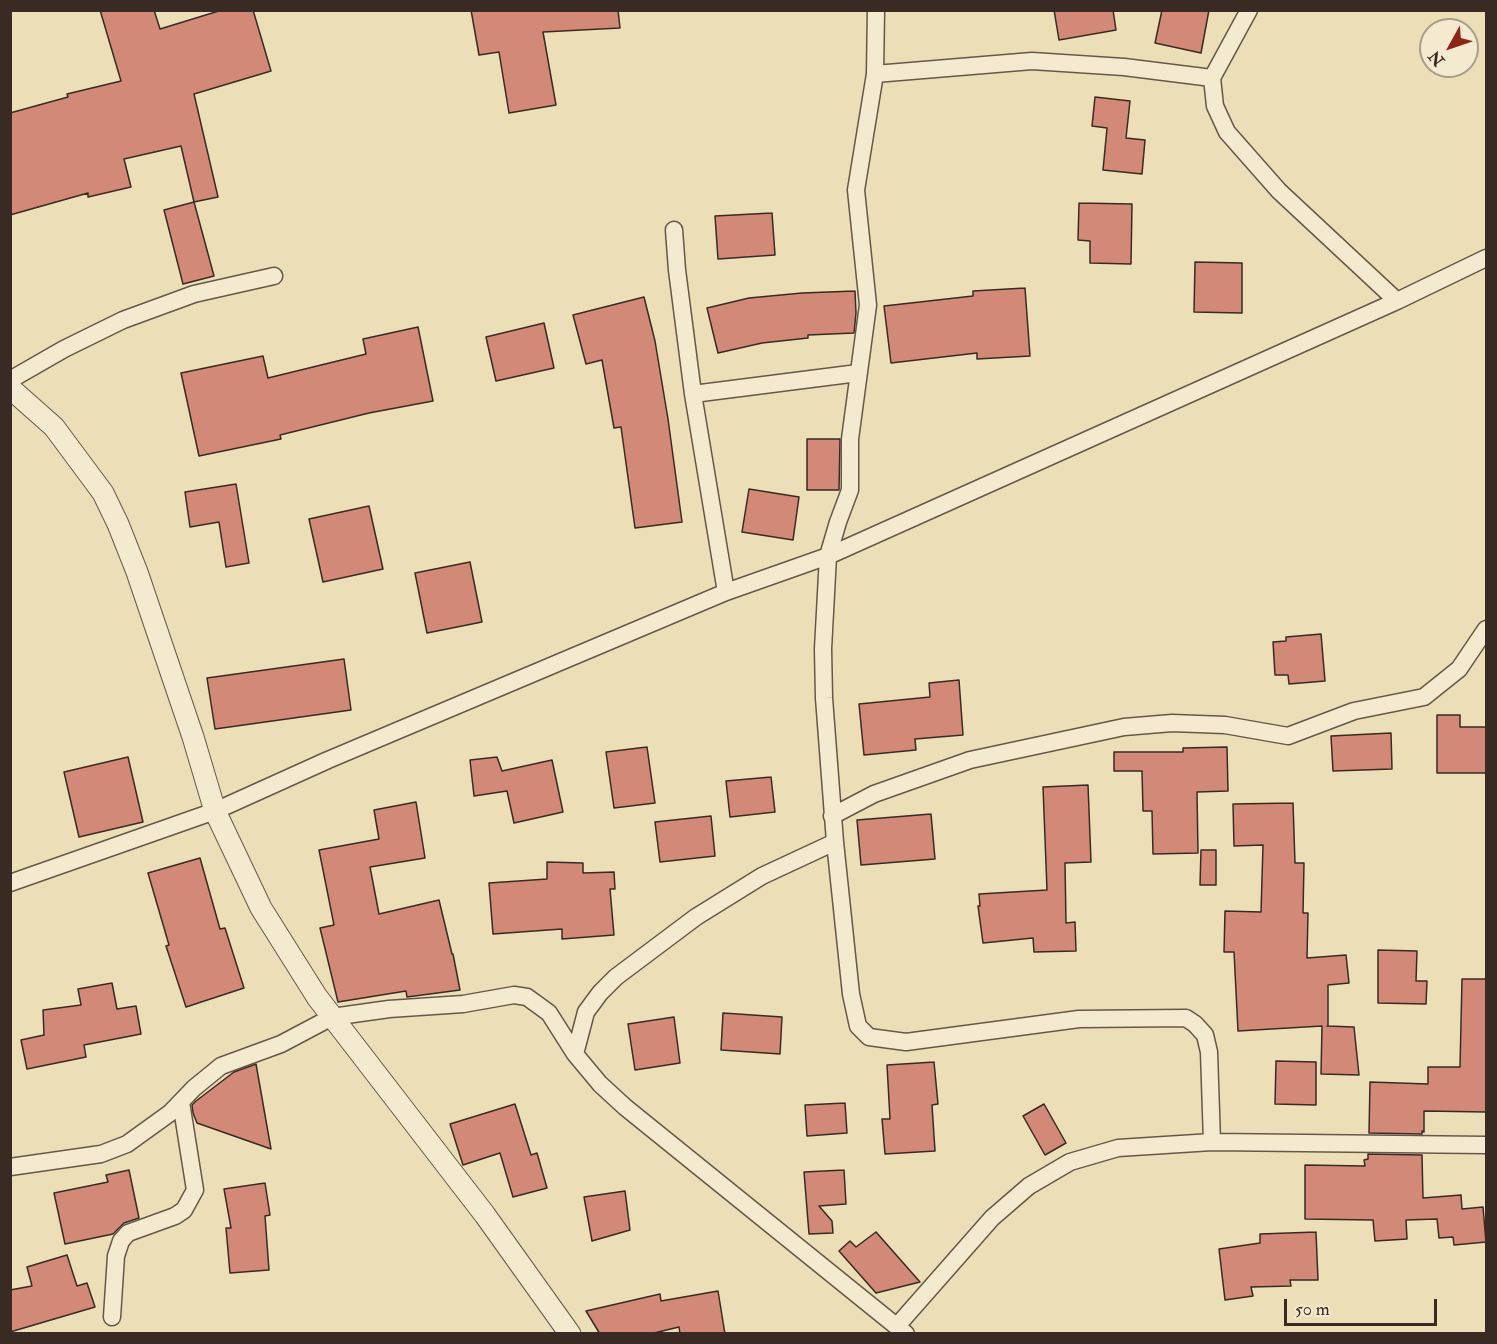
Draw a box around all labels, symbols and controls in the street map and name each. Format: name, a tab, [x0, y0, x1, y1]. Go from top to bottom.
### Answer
north arrow	[1419, 18, 1479, 78]
text: N	[1424, 46, 1449, 70]
scale bar	[1287, 1287, 1440, 1325]
text: 50 m	[1295, 1298, 1330, 1321]

